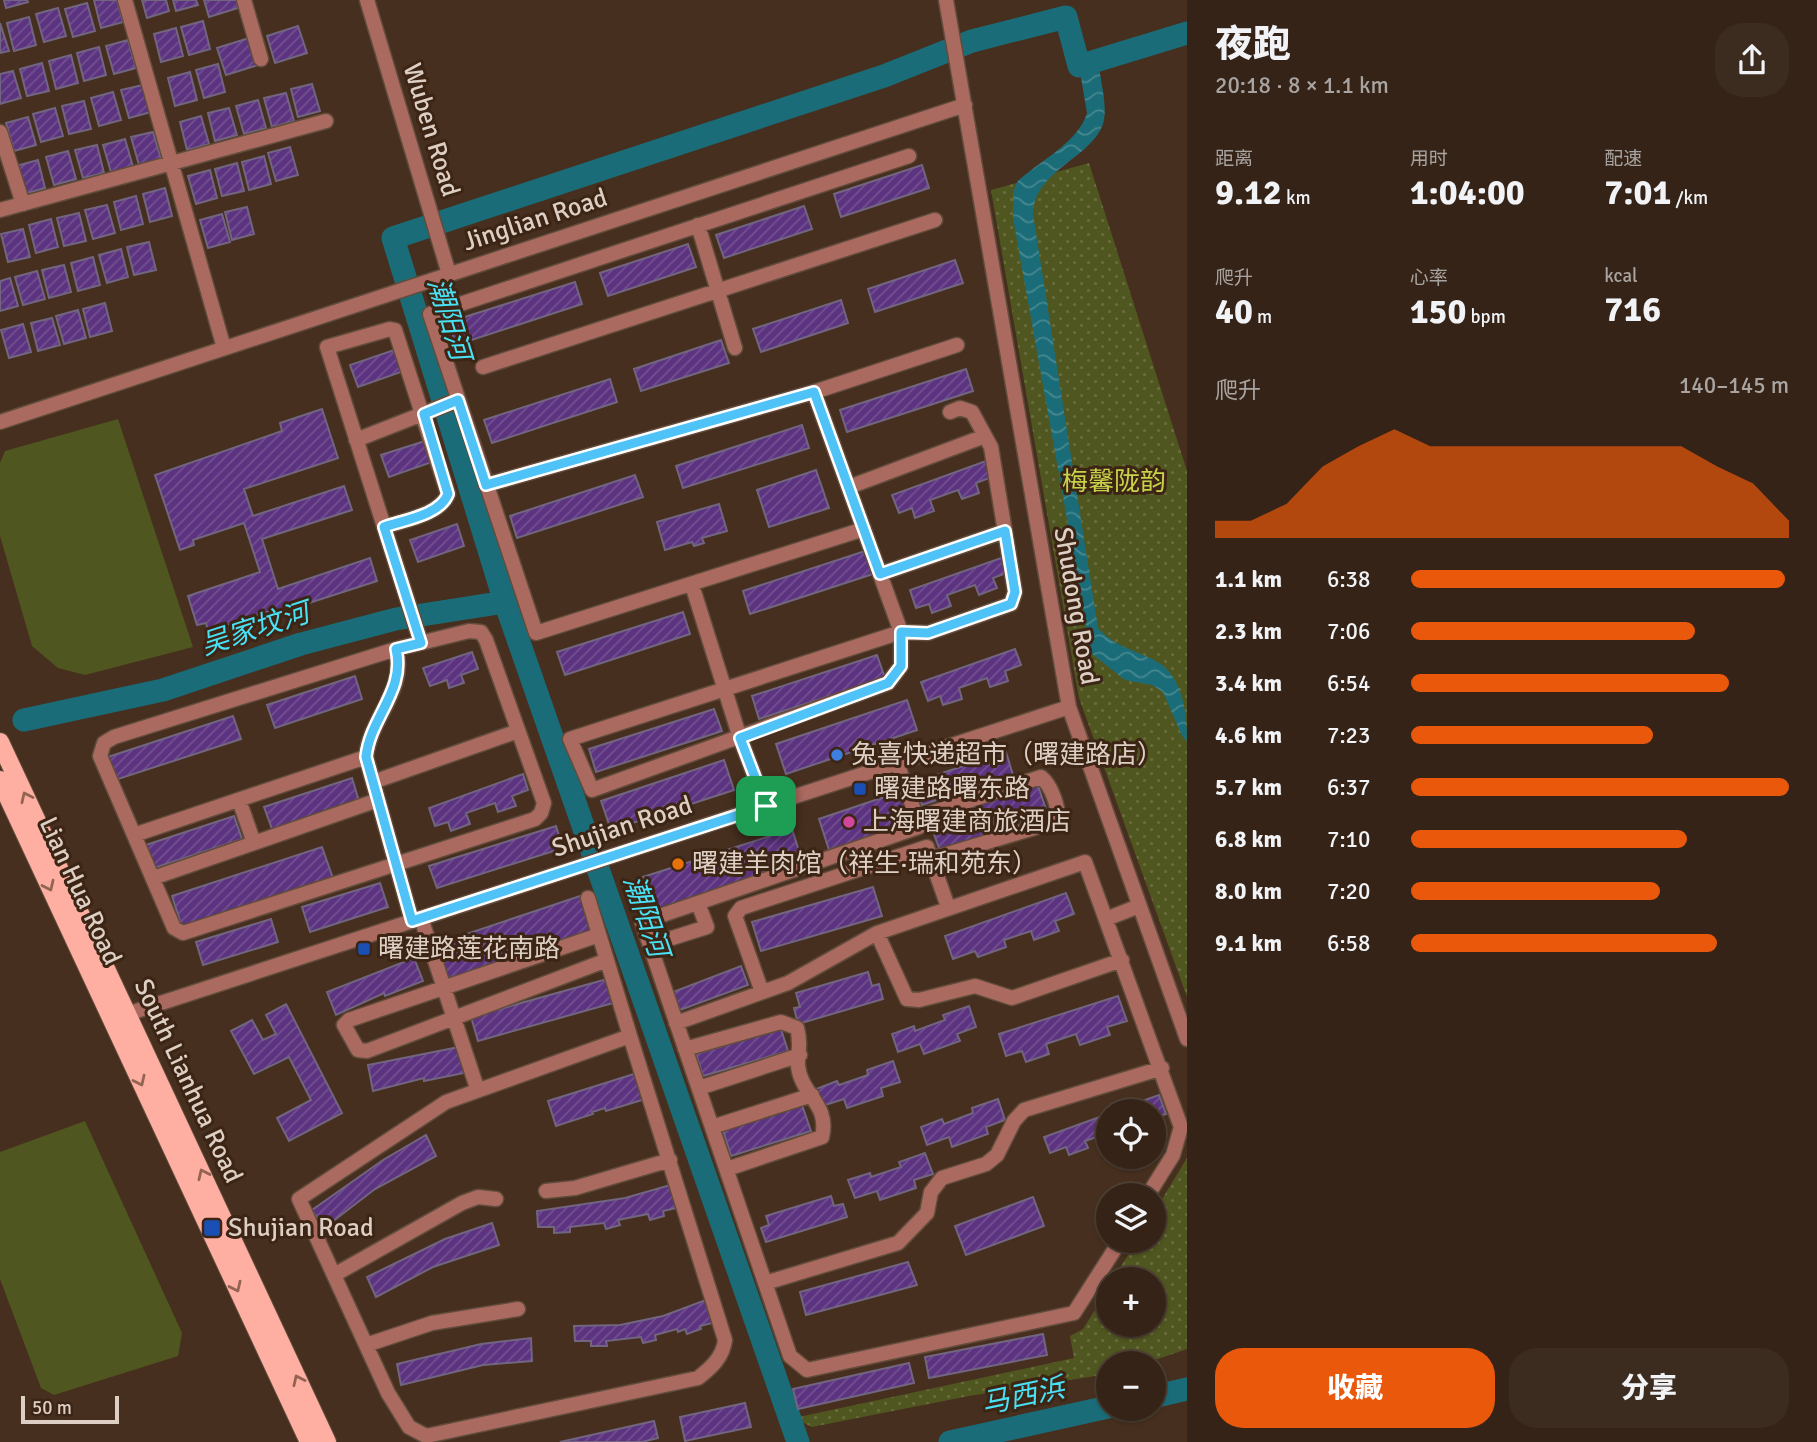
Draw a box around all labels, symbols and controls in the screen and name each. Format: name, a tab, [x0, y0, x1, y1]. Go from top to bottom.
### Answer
text: 夜跑	[1215, 21, 1291, 68]
button: share	[1715, 23, 1789, 97]
street label: Wuben Road	[396, 59, 466, 201]
text: 20:18 · 8 × 1.1 km	[1215, 71, 1389, 100]
text: 距离	[1215, 147, 1253, 171]
text: 用时	[1410, 147, 1448, 171]
text: 配速	[1604, 147, 1642, 171]
text: 9.12	[1215, 171, 1282, 214]
text: 1:04:00	[1410, 171, 1525, 214]
text: 7:01	[1604, 171, 1671, 214]
street label: Jinglian Road	[459, 182, 611, 258]
text: km	[1282, 186, 1311, 210]
text: /km	[1671, 186, 1708, 210]
text: kcal	[1604, 264, 1638, 288]
text: 爬升	[1215, 266, 1253, 290]
text: 心率	[1410, 266, 1448, 290]
water label: 潮阳河	[420, 274, 479, 369]
text: 716	[1604, 288, 1661, 331]
text: 40	[1215, 290, 1253, 333]
text: 150	[1410, 290, 1466, 333]
text: m	[1253, 305, 1272, 329]
text: bpm	[1466, 305, 1506, 329]
text: 140–145 m	[1679, 371, 1789, 400]
text: 爬升	[1215, 376, 1261, 405]
park label: 梅馨陇韵	[1062, 466, 1166, 498]
street label: Shudong Road	[1046, 525, 1106, 687]
text: 1.1 km	[1215, 565, 1282, 594]
text: 6:38	[1327, 565, 1370, 594]
water label: 吴家坟河	[196, 594, 318, 662]
text: 2.3 km	[1215, 617, 1282, 646]
text: 7:06	[1327, 617, 1370, 646]
text: 3.4 km	[1215, 669, 1282, 698]
text: 6:54	[1327, 669, 1370, 698]
text: 4.6 km	[1215, 721, 1282, 750]
text: 7:23	[1327, 721, 1370, 750]
place label: 兔喜快递超市（曙建路店）	[851, 739, 1163, 771]
marker: 兔喜快递超市（曙建路店）	[829, 747, 845, 763]
place label: 曙建路曙东路	[874, 773, 1030, 805]
text: 5.7 km	[1215, 773, 1282, 802]
text: 6:37	[1327, 773, 1370, 802]
pin	[736, 776, 796, 836]
marker: 曙建路曙东路	[852, 781, 868, 797]
icon: arrive	[747, 787, 785, 825]
street label: Shujian Road	[548, 789, 696, 865]
one-way arrow	[20, 792, 34, 804]
place label: 上海曙建商旅酒店	[863, 806, 1071, 838]
street label: Lian Hua Road	[32, 812, 128, 970]
marker: 上海曙建商旅酒店	[841, 814, 857, 830]
text: 6.8 km	[1215, 825, 1282, 854]
text: 7:10	[1327, 825, 1370, 854]
place label: 曙建羊肉馆（祥生·瑞和苑东）	[692, 848, 1038, 880]
marker: 曙建羊肉馆（祥生·瑞和苑东）	[670, 856, 686, 872]
water label: 潮阳河	[616, 871, 677, 966]
text: 8.0 km	[1215, 877, 1282, 906]
text: 7:20	[1327, 877, 1370, 906]
one-way arrow	[41, 879, 55, 892]
text: 9.1 km	[1215, 929, 1282, 958]
text: 6:58	[1327, 929, 1370, 958]
place label: 曙建路莲花南路	[378, 933, 560, 965]
marker: 曙建路莲花南路	[356, 941, 372, 957]
street label: South Lianhua Road	[127, 974, 249, 1188]
one-way arrow	[132, 1074, 146, 1086]
map controls	[1096, 1099, 1166, 1421]
button: locate	[1096, 1099, 1166, 1169]
one-way arrow	[197, 1169, 211, 1181]
button: layers	[1096, 1183, 1166, 1253]
place label: Shujian Road	[228, 1212, 374, 1244]
marker: Shujian Road	[202, 1218, 222, 1238]
button: +	[1096, 1267, 1166, 1337]
one-way arrow	[228, 1280, 242, 1292]
button: 收藏	[1215, 1348, 1495, 1428]
button: 分享	[1509, 1348, 1789, 1428]
button: −	[1096, 1351, 1166, 1421]
water label: 马西浜	[978, 1370, 1071, 1421]
one-way arrow	[293, 1375, 307, 1387]
scale bar	[21, 1393, 119, 1425]
text: 50 m	[32, 1396, 72, 1420]

